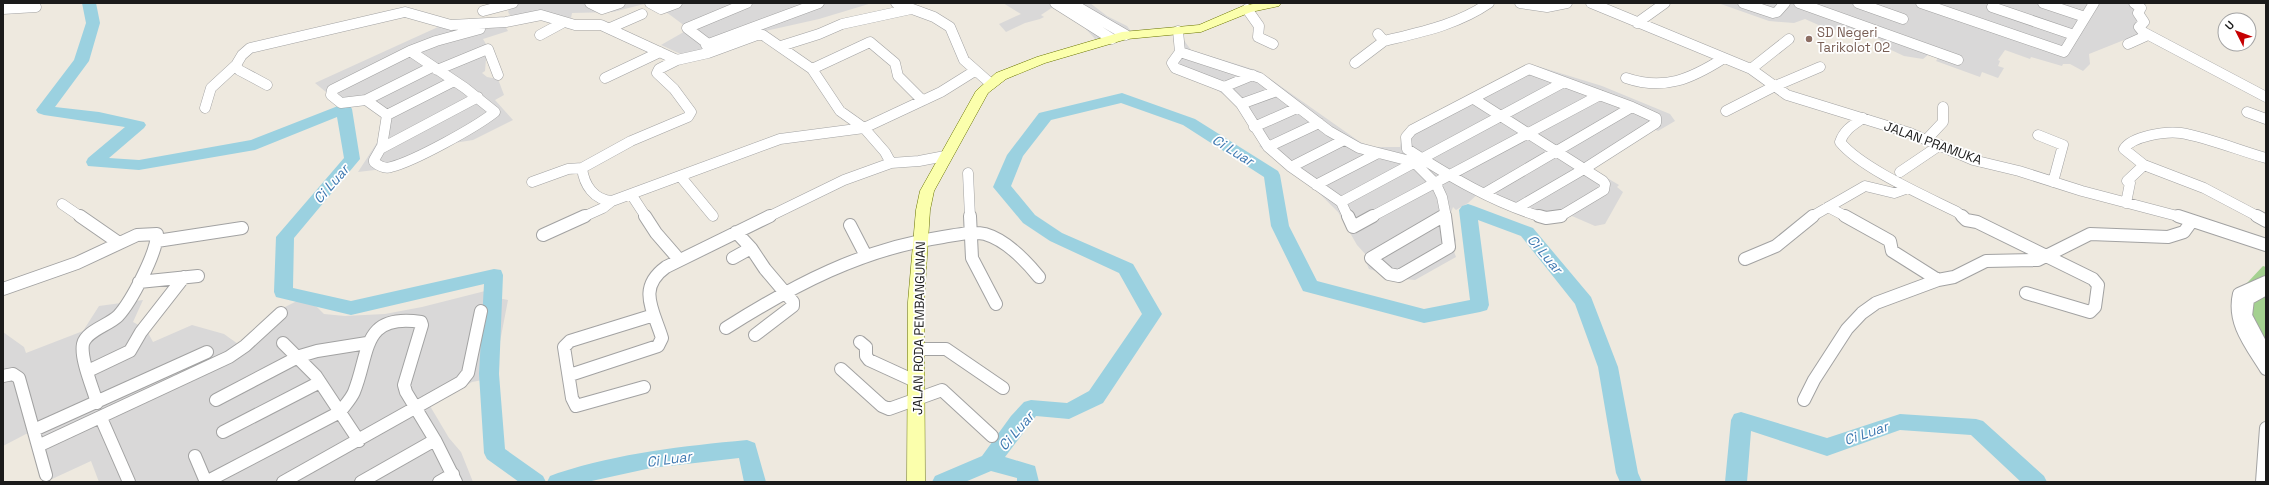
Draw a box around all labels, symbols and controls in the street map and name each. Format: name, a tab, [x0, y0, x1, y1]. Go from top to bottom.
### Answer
north arrow	[2217, 12, 2257, 52]
text: U	[2222, 18, 2237, 33]
place label: SD Negeri Tarikolot 02	[1817, 24, 1890, 56]
marker: SD Negeri Tarikolot 02	[1804, 34, 1814, 44]
street label: JALAN PRAMUKA	[1882, 117, 1984, 169]
water label: Ci Luar	[1209, 130, 1259, 171]
water label: Ci Luar	[309, 160, 354, 207]
water label: Ci Luar	[1523, 231, 1568, 279]
street label: JALAN RODA PEMBANGUNAN	[909, 241, 929, 415]
water label: Ci Luar	[994, 407, 1039, 454]
water label: Ci Luar	[1842, 417, 1892, 449]
water label: Ci Luar	[645, 447, 694, 471]

